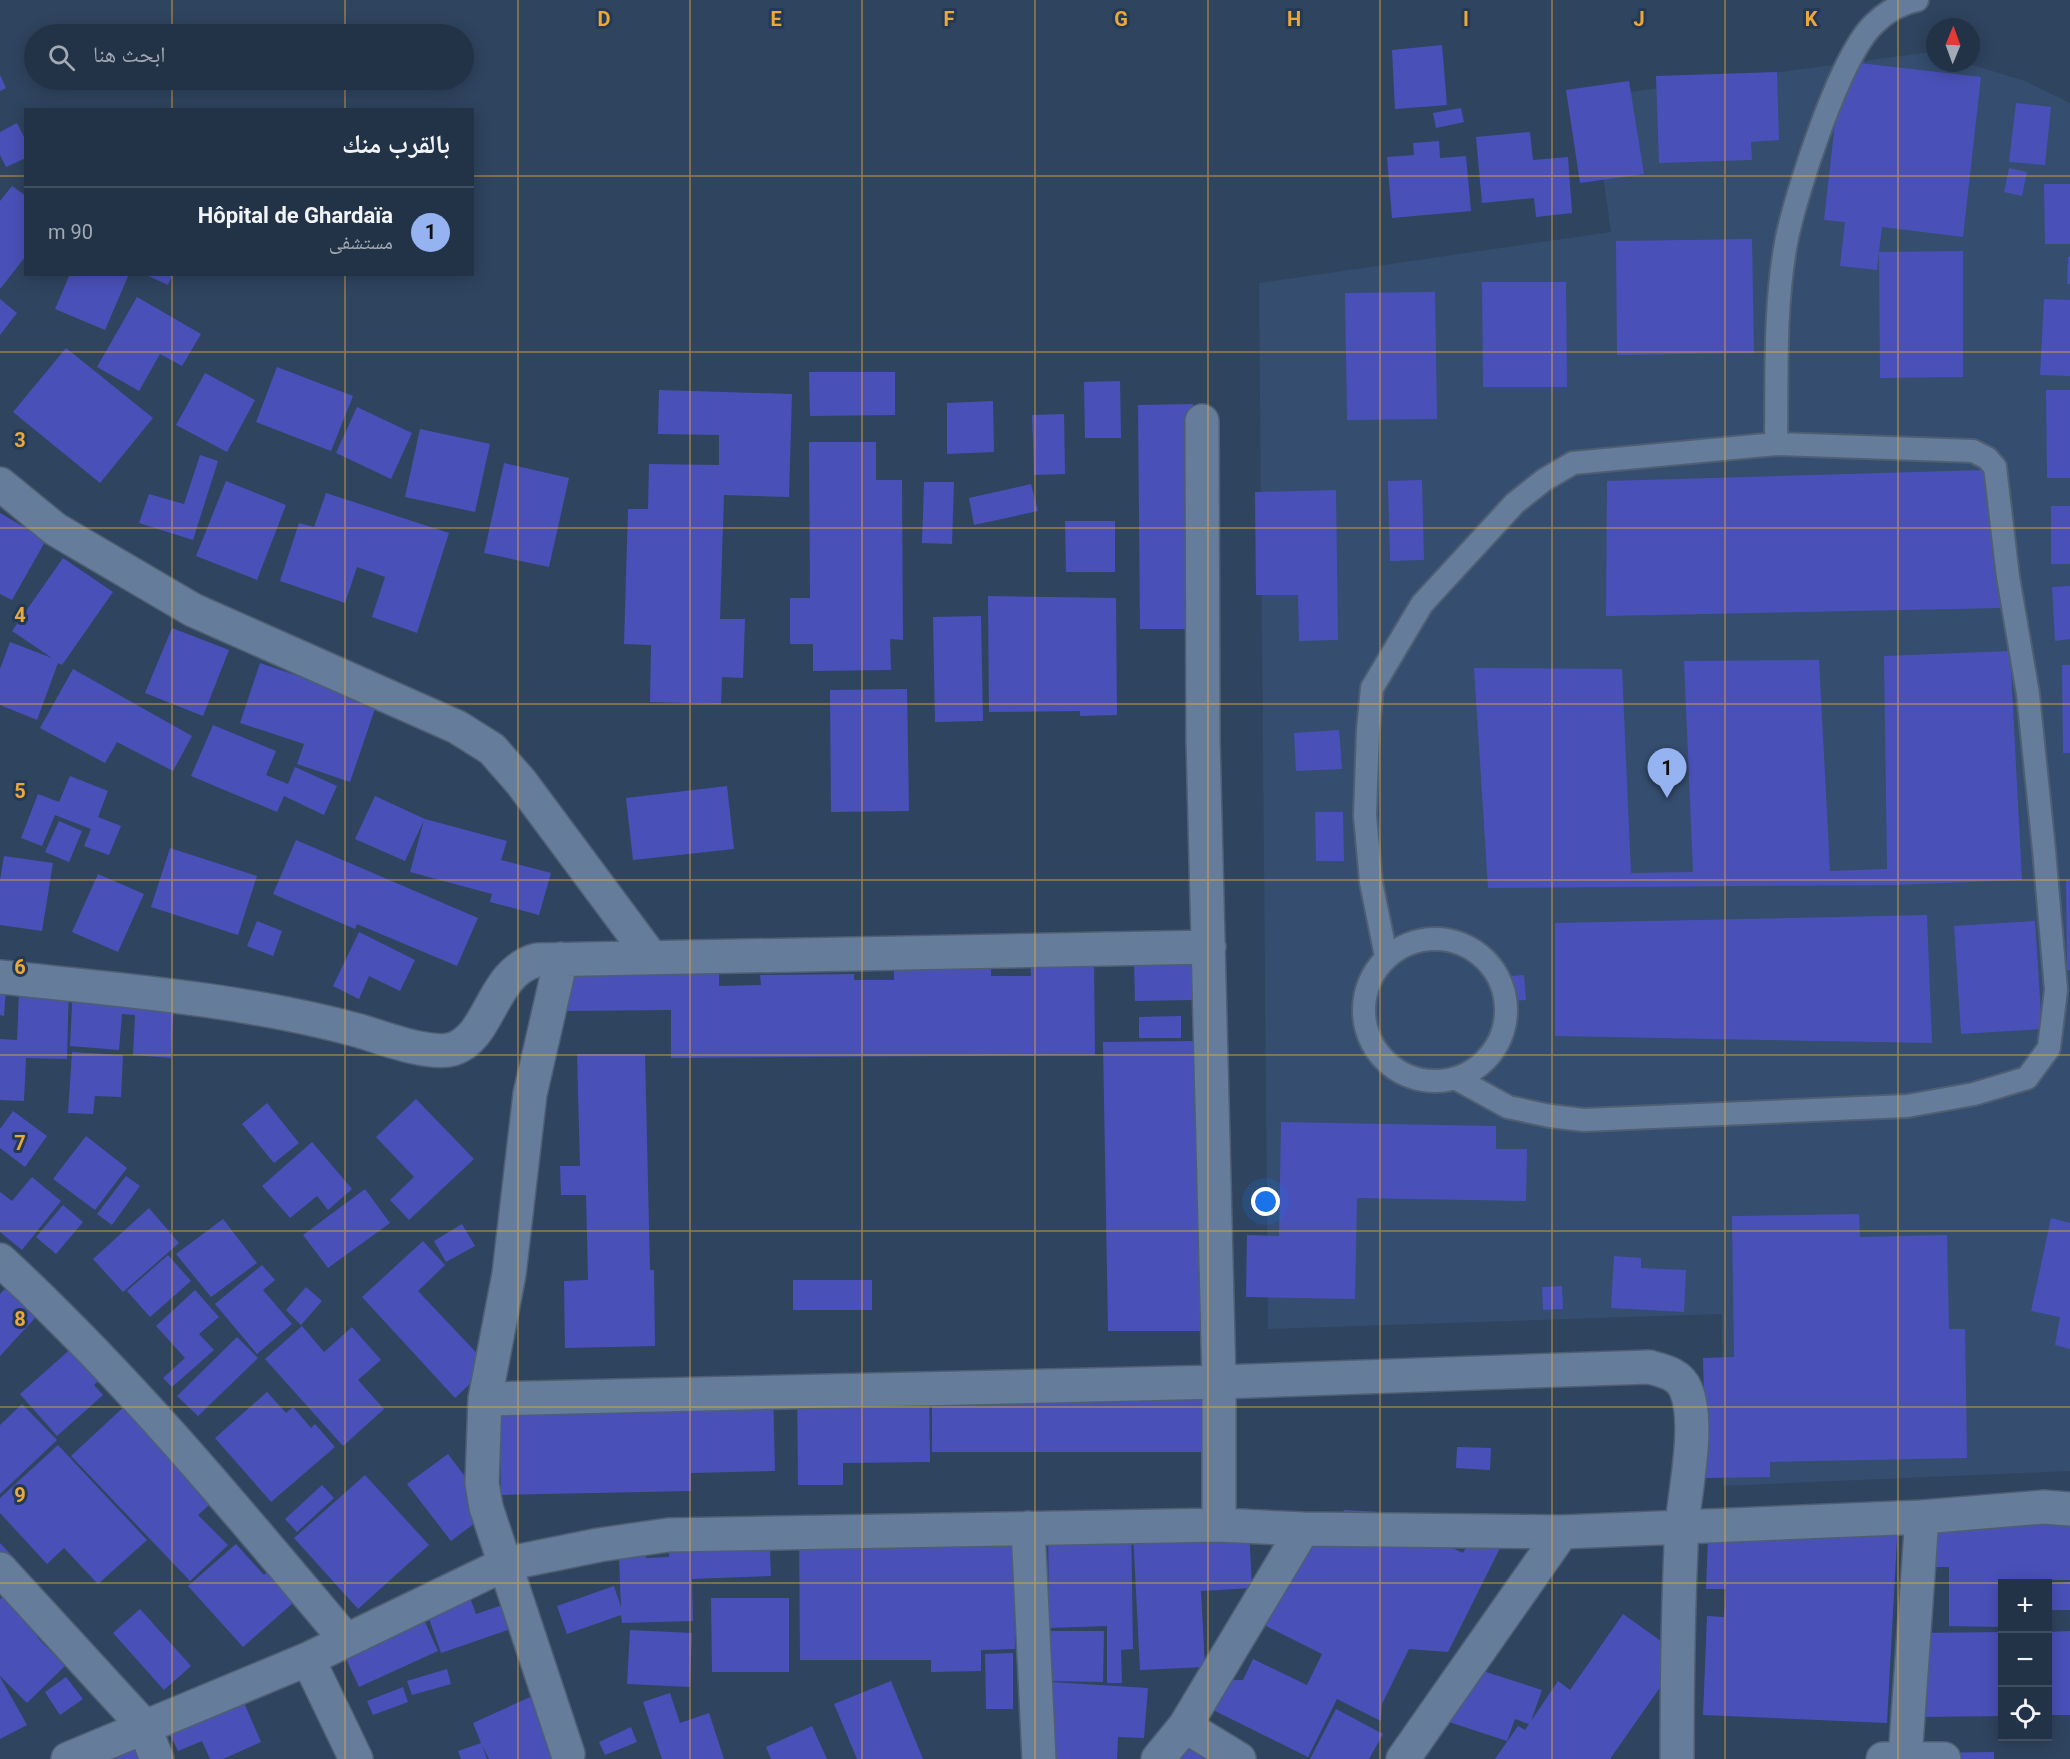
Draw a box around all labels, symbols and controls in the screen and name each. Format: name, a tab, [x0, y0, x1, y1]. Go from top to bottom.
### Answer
text: D	[598, 7, 611, 31]
text: E	[770, 7, 782, 31]
text: F	[944, 7, 955, 31]
text: G	[1114, 7, 1128, 31]
text: H	[1287, 7, 1301, 31]
text: I	[1463, 7, 1469, 31]
text: J	[1633, 7, 1645, 31]
text: K	[1805, 7, 1818, 31]
north arrow	[1926, 18, 1980, 72]
search box	[24, 24, 474, 90]
icon: search	[45, 41, 78, 74]
text: ابحث هنا	[93, 42, 166, 67]
text: بالقرب منك	[342, 129, 450, 159]
text: Hôpital de Ghardaïa	[198, 203, 393, 228]
text: 90 m	[48, 220, 93, 244]
text: 1	[425, 220, 436, 244]
text: مستشفى	[329, 230, 393, 254]
text: 3	[14, 428, 26, 452]
text: 4	[14, 603, 26, 627]
pin: 1	[1648, 748, 1686, 798]
text: 5	[14, 779, 26, 803]
text: 6	[14, 955, 26, 979]
text: 7	[14, 1131, 26, 1155]
your location	[1251, 1187, 1280, 1216]
text: 8	[14, 1307, 26, 1331]
text: 9	[14, 1483, 26, 1507]
map controls	[1998, 1579, 2052, 1741]
button: +	[1998, 1579, 2052, 1633]
button: −	[1998, 1633, 2052, 1687]
button: locate	[1998, 1687, 2052, 1741]

